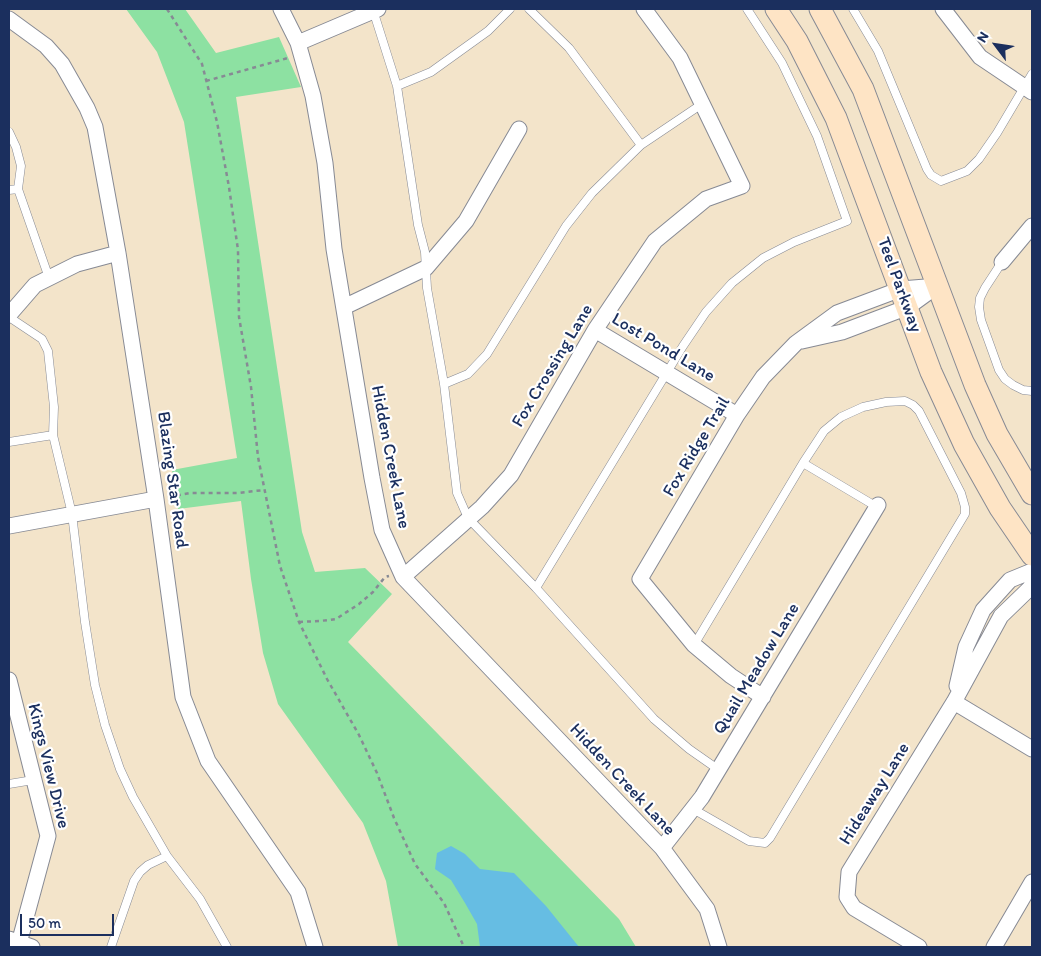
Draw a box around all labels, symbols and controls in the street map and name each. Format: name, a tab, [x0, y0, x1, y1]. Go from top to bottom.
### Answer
north arrow	[971, 20, 1021, 70]
text: N	[973, 29, 992, 45]
street label: Teel Parkway	[872, 235, 926, 335]
street label: Fox Crossing Lane	[508, 300, 598, 432]
street label: Lost Pond Lane	[607, 309, 719, 387]
street label: Hidden Creek Lane	[366, 384, 414, 530]
street label: Fox Ridge Trail	[659, 393, 735, 501]
street label: Blazing Star Road	[152, 410, 192, 550]
street label: Quail Meadow Lane	[709, 599, 805, 739]
street label: Kings View Drive	[22, 701, 74, 831]
street label: Hidden Creek Lane	[564, 719, 680, 841]
street label: Hideaway Lane	[835, 739, 915, 849]
scale bar	[22, 904, 116, 936]
text: 50 m	[28, 914, 61, 932]

